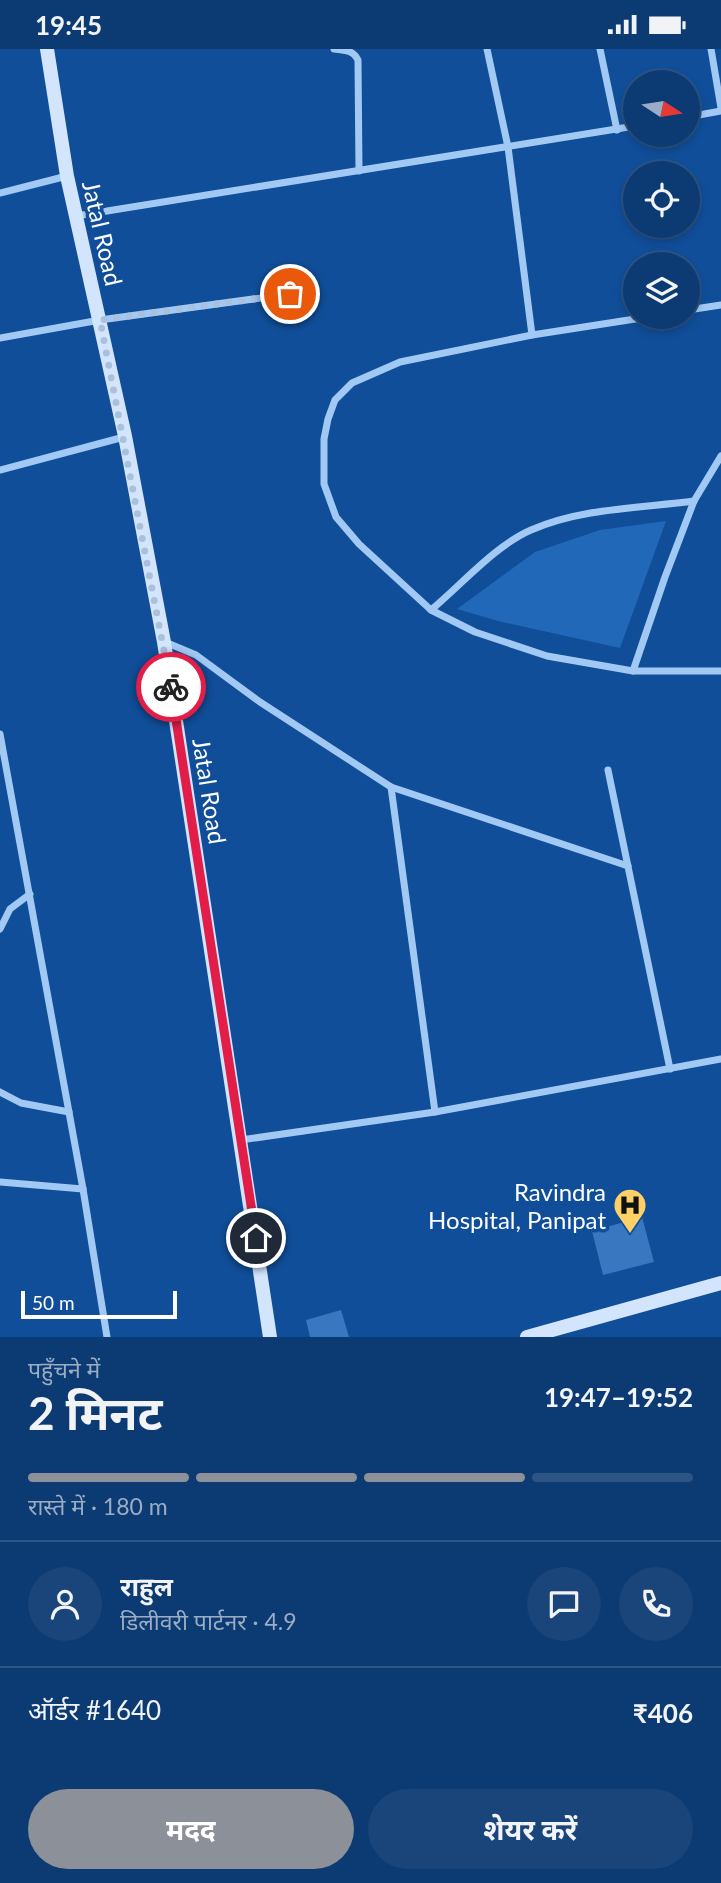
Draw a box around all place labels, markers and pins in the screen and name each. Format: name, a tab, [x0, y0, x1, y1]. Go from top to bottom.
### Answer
pin	[260, 264, 320, 324]
place label: Ravindra Hospital, Panipat	[428, 1177, 606, 1234]
hospital icon: Ravindra Hospital, Panipat	[611, 1186, 649, 1235]
pin	[226, 1208, 286, 1268]

